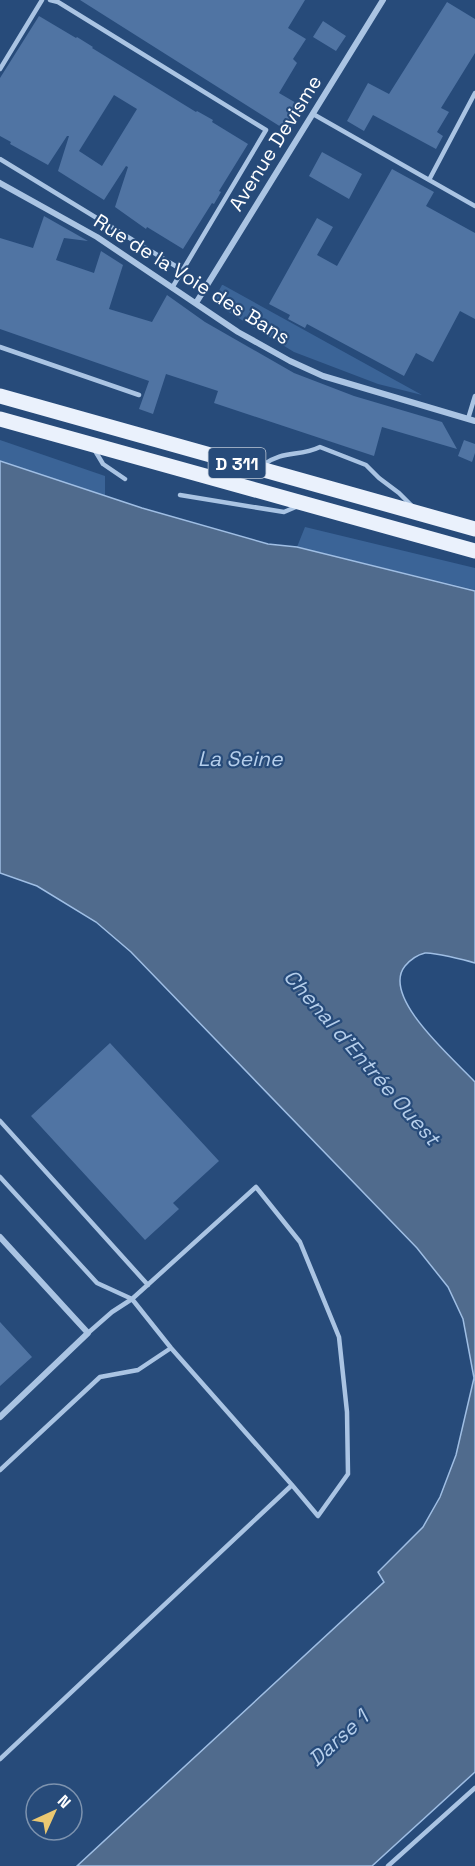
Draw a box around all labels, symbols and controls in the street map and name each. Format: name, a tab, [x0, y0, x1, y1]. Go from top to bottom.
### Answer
street label: Avenue Devisme	[223, 70, 327, 216]
street label: Rue de la Voie des Bans	[89, 208, 295, 350]
road number: D 311	[208, 448, 266, 478]
water label: La Seine	[198, 745, 284, 772]
water label: Chenal d'Entrée Ouest	[278, 963, 447, 1152]
water label: Darse 1	[302, 1703, 375, 1772]
north arrow	[24, 1782, 84, 1842]
text: N	[53, 1791, 75, 1813]

